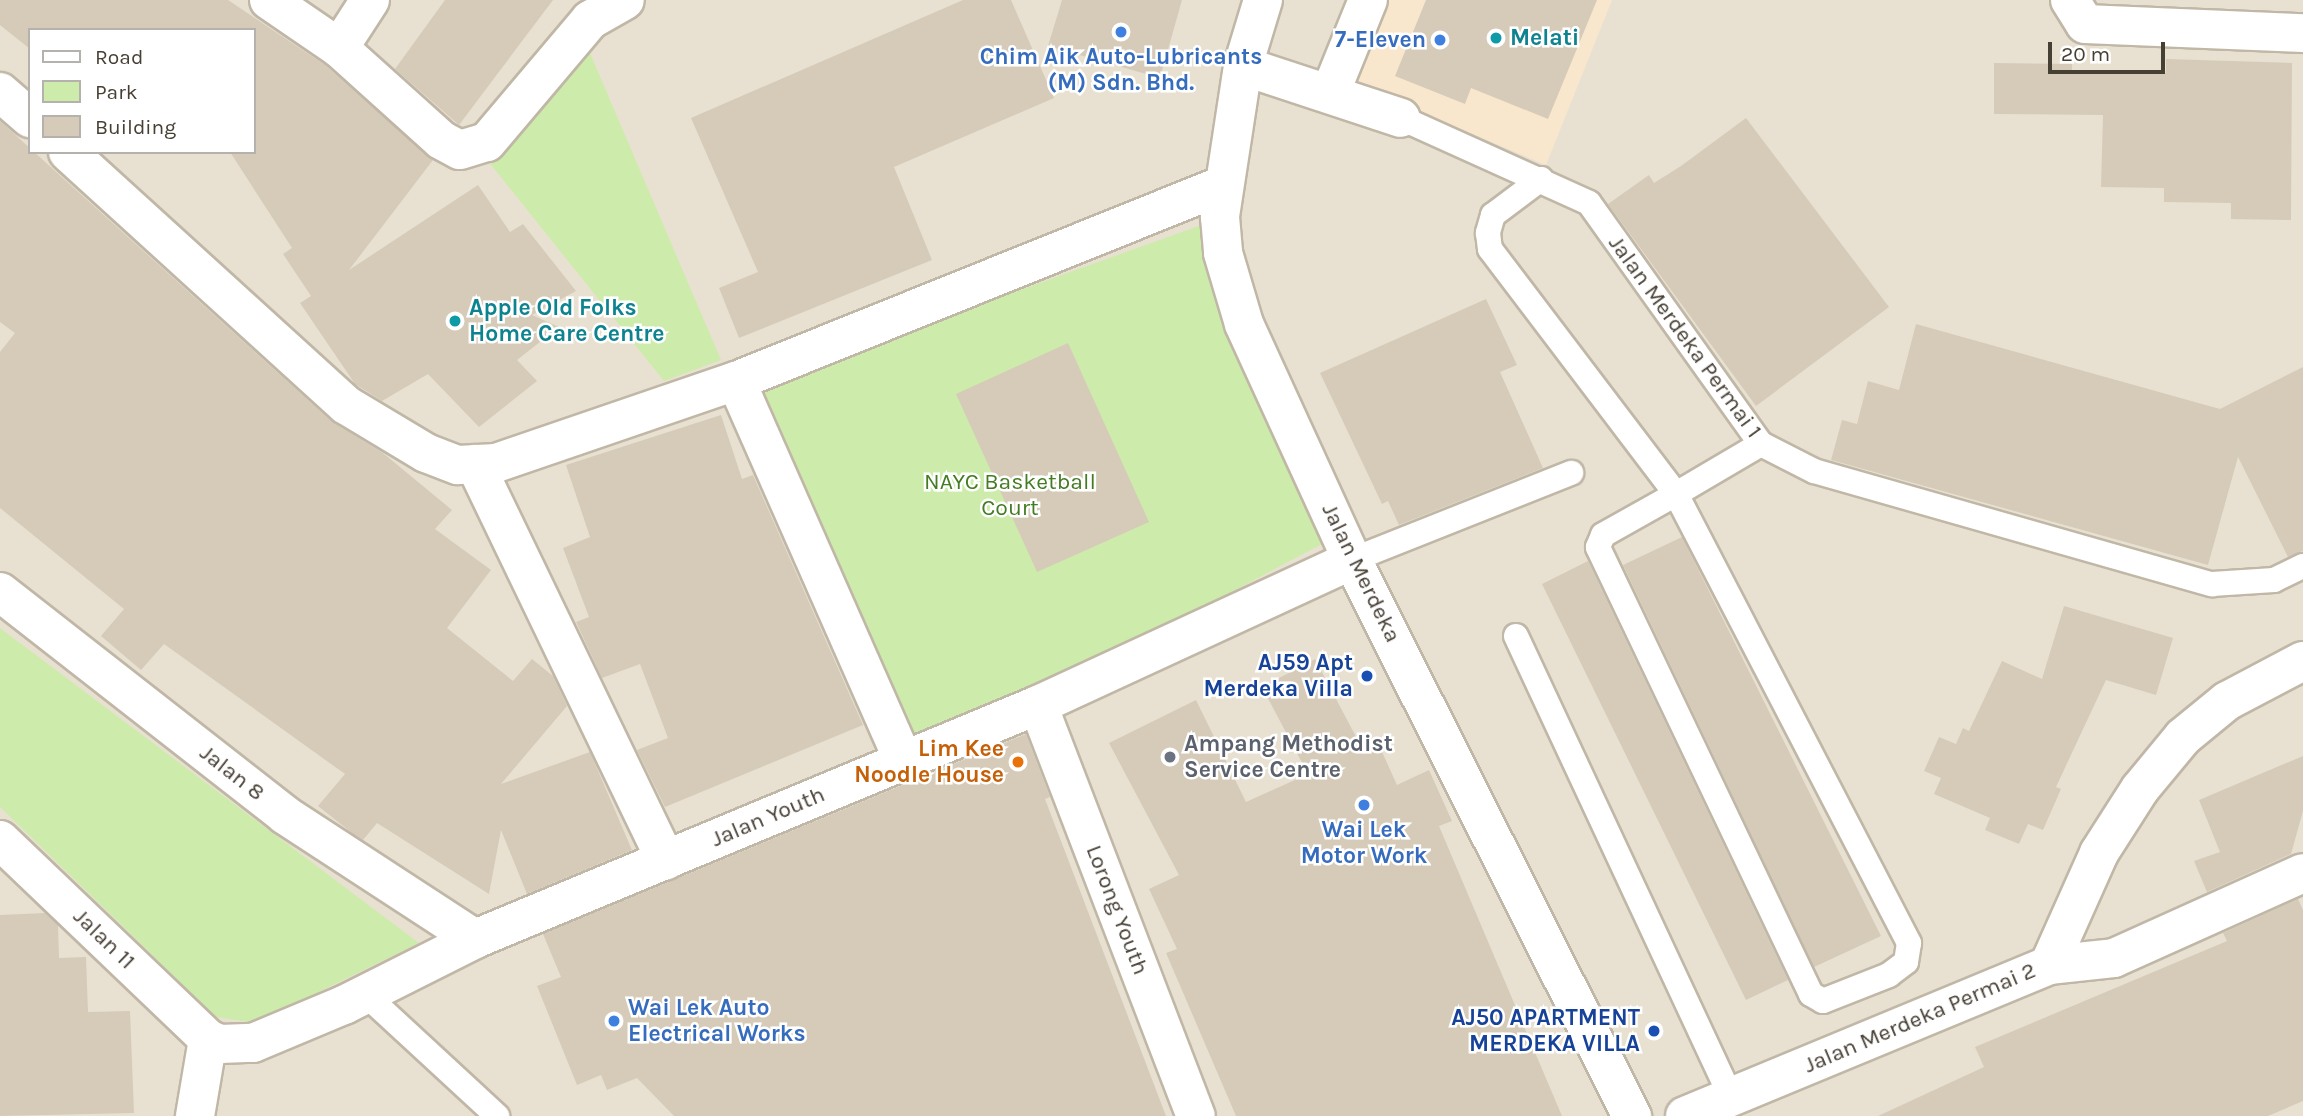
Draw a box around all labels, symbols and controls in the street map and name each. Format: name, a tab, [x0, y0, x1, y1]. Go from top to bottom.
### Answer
marker: Chim Aik Auto-Lubricants (M) Sdn. Bhd.	[1113, 24, 1129, 40]
place label: Melati	[1510, 24, 1579, 52]
place label: 7-Eleven	[1335, 26, 1426, 54]
legend	[28, 28, 256, 154]
scale bar	[2051, 28, 2168, 72]
marker: Melati	[1488, 30, 1504, 46]
marker: 7-Eleven	[1432, 32, 1448, 48]
text: 20 m	[2061, 42, 2110, 66]
place label: Chim Aik Auto-Lubricants (M) Sdn. Bhd.	[980, 43, 1262, 97]
text: Road	[95, 45, 143, 69]
text: Park	[95, 80, 138, 104]
text: Building	[95, 115, 176, 139]
street label: Jalan Merdeka Permai 1	[1602, 230, 1768, 444]
place label: Apple Old Folks Home Care Centre	[469, 294, 665, 348]
marker: Apple Old Folks Home Care Centre	[447, 313, 463, 329]
park label: NAYC Basketball Court	[924, 468, 1096, 522]
street label: Jalan Merdeka	[1315, 499, 1407, 647]
place label: AJ59 Apt Merdeka Villa	[1204, 649, 1353, 703]
marker: AJ59 Apt Merdeka Villa	[1359, 668, 1375, 684]
place label: Ampang Methodist Service Centre	[1184, 730, 1393, 784]
place label: Lim Kee Noodle House	[854, 735, 1004, 789]
street label: Jalan 8	[194, 739, 270, 807]
marker: Ampang Methodist Service Centre	[1162, 749, 1178, 765]
marker: Lim Kee Noodle House	[1010, 754, 1026, 770]
street label: Jalan Youth	[707, 781, 829, 853]
marker: Wai Lek Motor Work	[1356, 797, 1372, 813]
place label: Wai Lek Motor Work	[1301, 816, 1427, 870]
street label: Lorong Youth	[1080, 841, 1154, 979]
street label: Jalan 11	[67, 903, 141, 975]
street label: Jalan Merdeka Permai 2	[1800, 957, 2040, 1079]
place label: Wai Lek Auto Electrical Works	[628, 994, 806, 1048]
place label: AJ50 APARTMENT MERDEKA VILLA	[1451, 1004, 1640, 1058]
marker: Wai Lek Auto Electrical Works	[606, 1013, 622, 1029]
marker: AJ50 APARTMENT MERDEKA VILLA	[1646, 1023, 1662, 1039]

